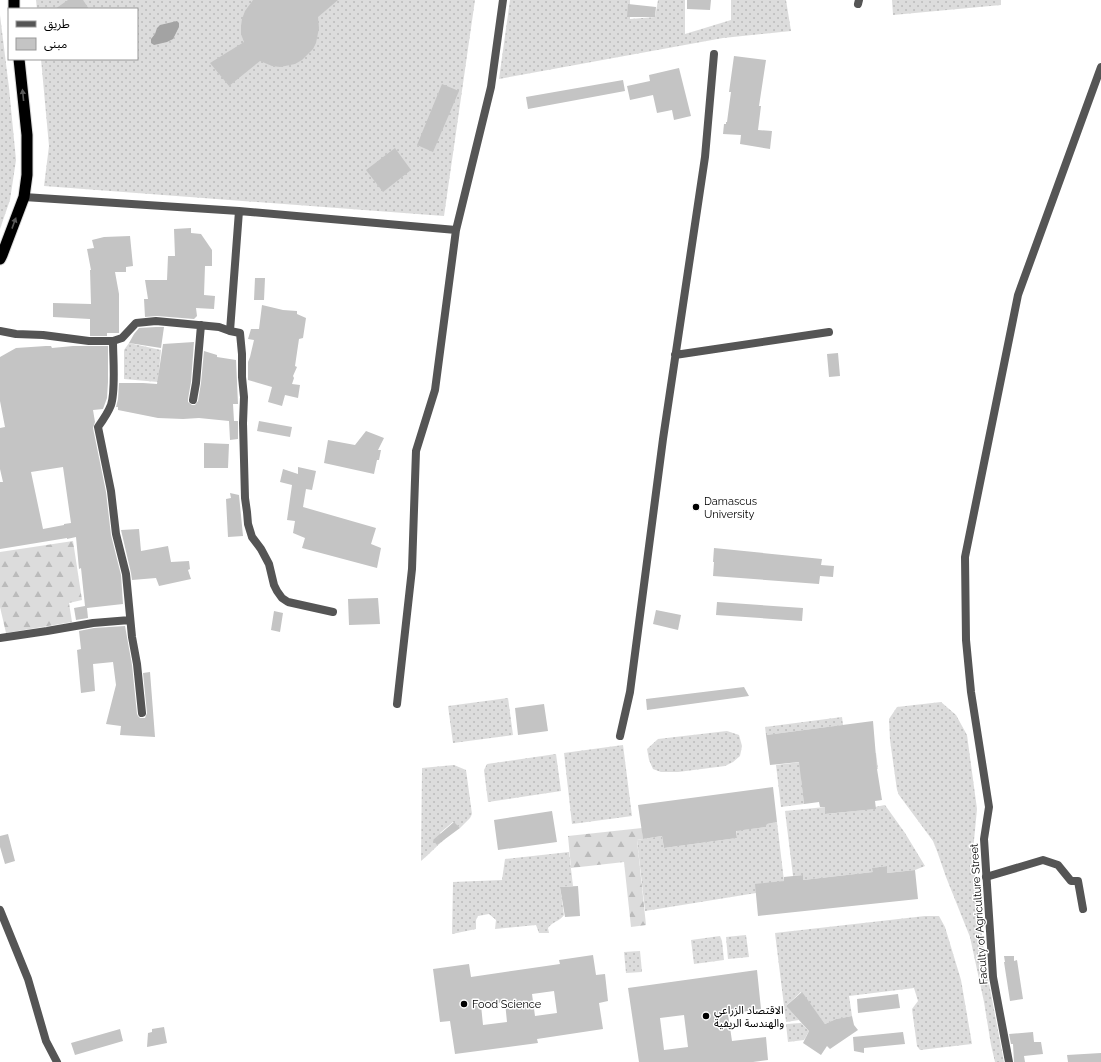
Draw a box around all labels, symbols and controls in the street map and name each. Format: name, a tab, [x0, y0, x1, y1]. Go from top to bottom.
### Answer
legend	[8, 8, 138, 60]
text: طريق	[44, 17, 70, 32]
text: مبنى	[44, 37, 67, 51]
one-way arrow	[20, 89, 26, 101]
one-way arrow	[12, 216, 18, 228]
place label: Damascus University	[704, 495, 757, 521]
marker: Damascus University	[691, 502, 701, 512]
street label: Faculty of Agriculture Street	[968, 843, 990, 985]
place label: Food Science	[472, 998, 542, 1011]
marker: Food Science	[459, 999, 469, 1009]
place label: الاقتصاد الزراعي والهندسة الريفية	[714, 1004, 784, 1030]
marker: الاقتصاد الزراعي والهندسة الريفية	[701, 1011, 711, 1021]

